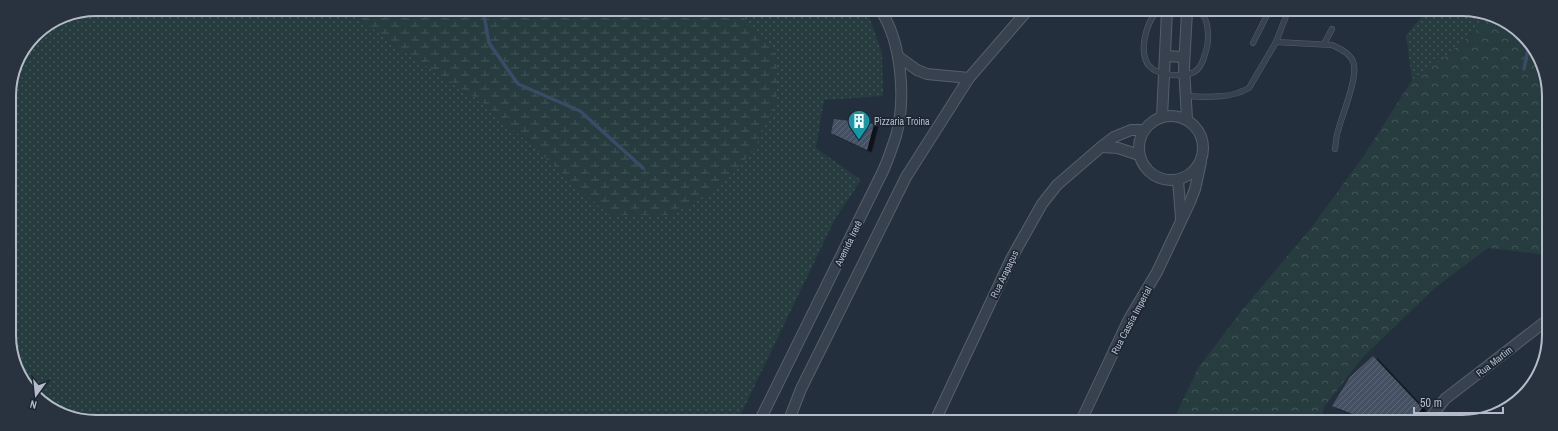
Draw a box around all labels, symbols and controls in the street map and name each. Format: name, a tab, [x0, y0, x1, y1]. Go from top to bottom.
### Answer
building icon: Pizzaria Troina	[846, 108, 872, 141]
place label: Pizzaria Troina	[874, 115, 930, 128]
street label: Avenida Irerê	[831, 218, 865, 269]
street label: Rua Arapaçus	[987, 248, 1022, 300]
street label: Rua Cassia Imperial	[1108, 284, 1155, 356]
street label: Rua Martim	[1473, 343, 1515, 380]
north arrow	[16, 375, 56, 415]
scale bar	[1414, 389, 1503, 415]
text: 50 m	[1420, 395, 1442, 411]
text: N	[28, 397, 38, 412]

